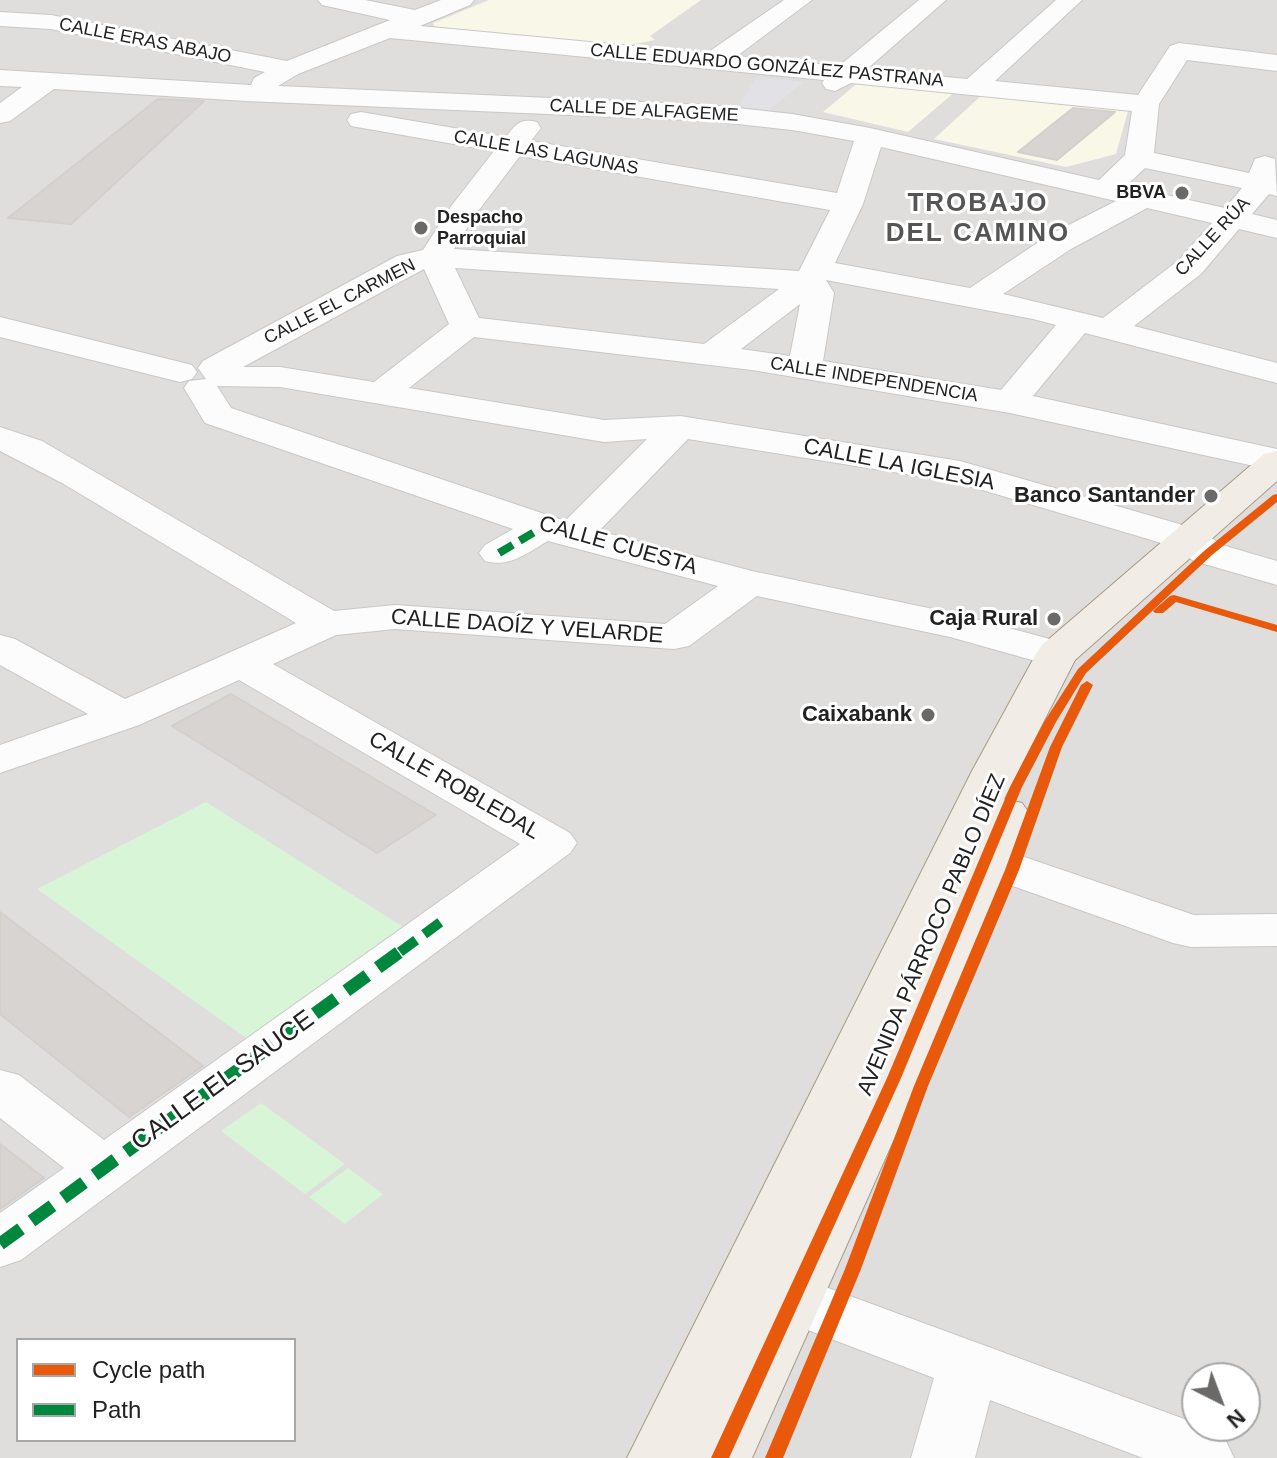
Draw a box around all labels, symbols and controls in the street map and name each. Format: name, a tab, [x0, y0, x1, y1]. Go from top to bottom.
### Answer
street label: CALLE ERAS ABAJO	[57, 14, 233, 68]
street label: CALLE EDUARDO GONZÁLEZ PASTRANA	[589, 40, 945, 92]
street label: CALLE DE ALFAGEME	[549, 95, 739, 127]
street label: CALLE LAS LAGUNAS	[452, 126, 640, 180]
place label: BBVA	[1116, 182, 1166, 204]
marker: BBVA	[1173, 184, 1191, 202]
district label: TROBAJO DEL CAMINO	[886, 188, 1070, 250]
street label: CALLE RÚA	[1171, 193, 1255, 281]
place label: Despacho Parroquial	[437, 207, 526, 250]
marker: Despacho Parroquial	[412, 219, 430, 237]
street label: CALLE EL CARMEN	[261, 254, 419, 350]
street label: CALLE INDEPENDENCIA	[769, 353, 979, 407]
street label: CALLE LA IGLESIA	[801, 433, 997, 497]
place label: Banco Santander	[1014, 483, 1195, 509]
marker: Banco Santander	[1202, 487, 1220, 505]
street label: CALLE CUESTA	[536, 511, 700, 581]
street label: CALLE DAOÍZ Y VELARDE	[390, 604, 664, 650]
place label: Caja Rural	[929, 606, 1038, 632]
marker: Caja Rural	[1045, 610, 1063, 628]
place label: Caixabank	[802, 702, 912, 728]
marker: Caixabank	[919, 706, 937, 724]
street label: CALLE ROBLEDAL	[364, 726, 544, 846]
street label: AVENIDA PÁRROCO PABLO DÍEZ	[852, 770, 1012, 1100]
street label: CALLE EL SAUCE	[126, 1004, 320, 1158]
legend	[16, 1338, 296, 1442]
text: Cycle path	[92, 1356, 205, 1383]
north arrow	[1181, 1362, 1261, 1442]
text: Path	[92, 1396, 141, 1423]
text: N	[1222, 1404, 1250, 1433]

